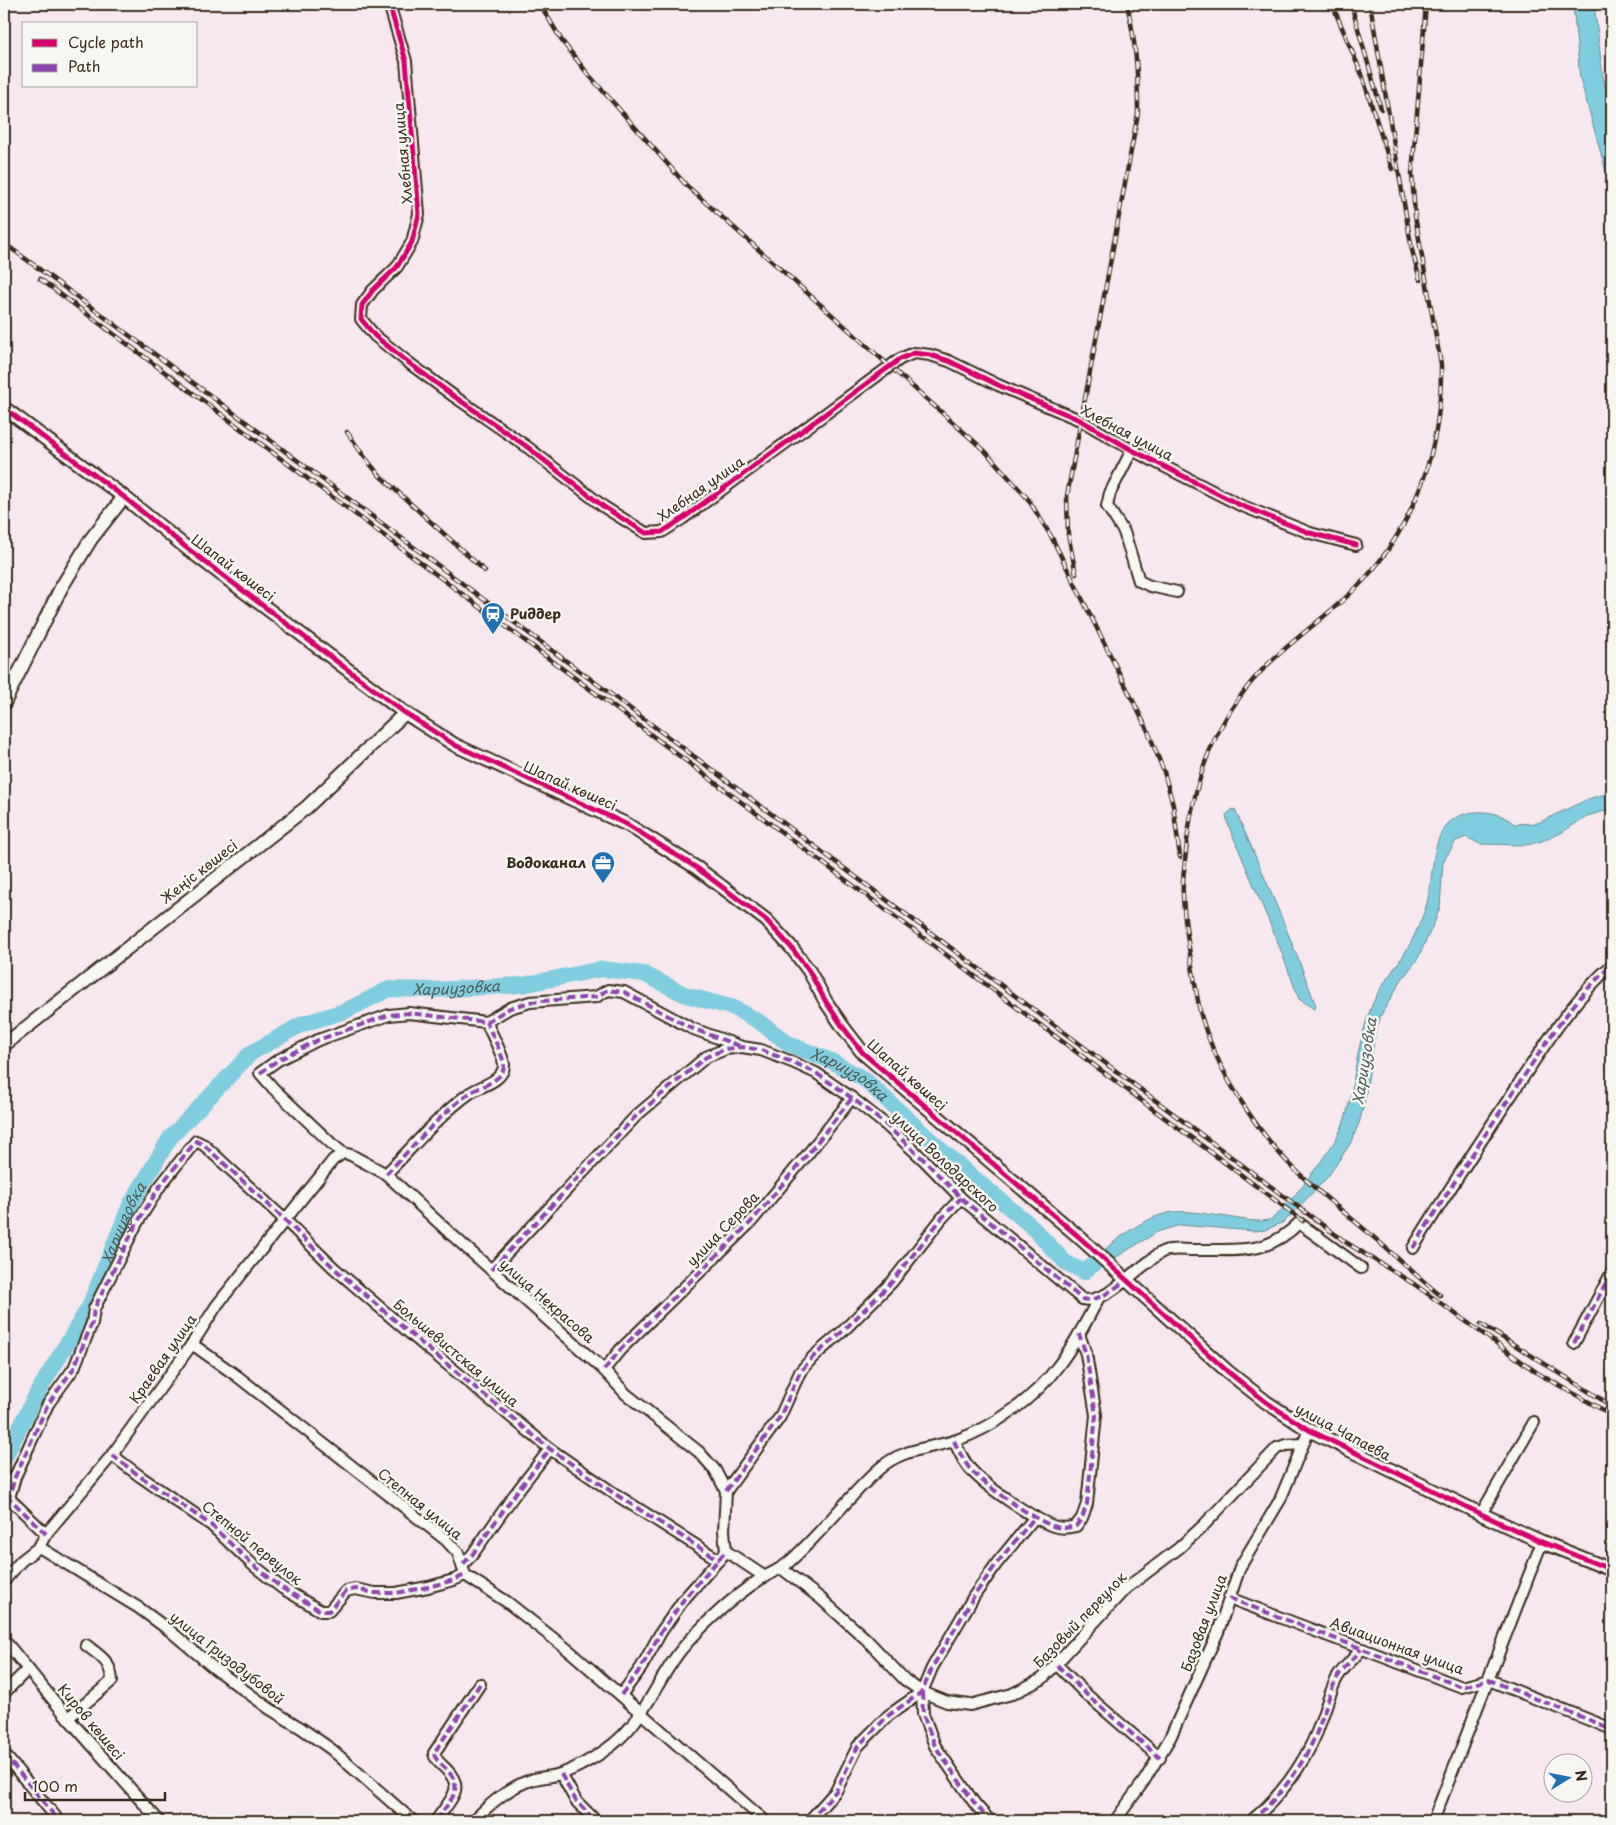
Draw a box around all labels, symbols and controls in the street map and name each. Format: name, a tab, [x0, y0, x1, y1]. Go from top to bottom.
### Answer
legend	[22, 22, 198, 88]
text: Cycle path	[68, 30, 144, 53]
text: Path	[68, 54, 100, 77]
street label: Хлебная улица	[388, 101, 417, 205]
street label: Хлебная улица	[1077, 399, 1177, 466]
street label: Хлебная улица	[653, 451, 748, 526]
street label: Шапай көшесі	[187, 529, 280, 606]
station icon: Риддер	[480, 601, 506, 635]
place label: Риддер	[510, 603, 561, 624]
street label: Шапай көшесі	[520, 756, 620, 815]
street label: Жеңіс көшесі	[156, 835, 242, 908]
office icon: Водоканал	[590, 850, 616, 884]
place label: Водоканал	[506, 852, 586, 873]
water label: Хариузовка	[413, 973, 501, 1000]
water label: Хариузовка	[1345, 1015, 1382, 1106]
street label: Шапай көшесі	[863, 1034, 952, 1115]
water label: Хариузовка	[808, 1041, 894, 1106]
street label: улица Володарского	[887, 1106, 1004, 1217]
water label: Хариузовка	[94, 1177, 151, 1267]
street label: улица Серова	[682, 1186, 764, 1271]
street label: улица Некрасова	[495, 1253, 600, 1348]
street label: Большевистская улица	[389, 1294, 524, 1412]
street label: Краевая улица	[124, 1310, 201, 1408]
street label: улица Чапаева	[1292, 1398, 1395, 1466]
street label: Степная улица	[374, 1463, 467, 1544]
street label: Степной переулок	[198, 1495, 308, 1590]
street label: Базовый переулок	[1028, 1566, 1131, 1672]
street label: Базовая улица	[1175, 1571, 1232, 1675]
street label: улица Гризодубовой	[166, 1606, 289, 1709]
street label: Авиационная улица	[1327, 1612, 1467, 1680]
street label: Киров көшесі	[53, 1679, 130, 1764]
north arrow	[1544, 1752, 1594, 1802]
text: N	[1570, 1768, 1593, 1783]
scale bar	[25, 1770, 165, 1802]
text: 100 m	[32, 1774, 78, 1797]

